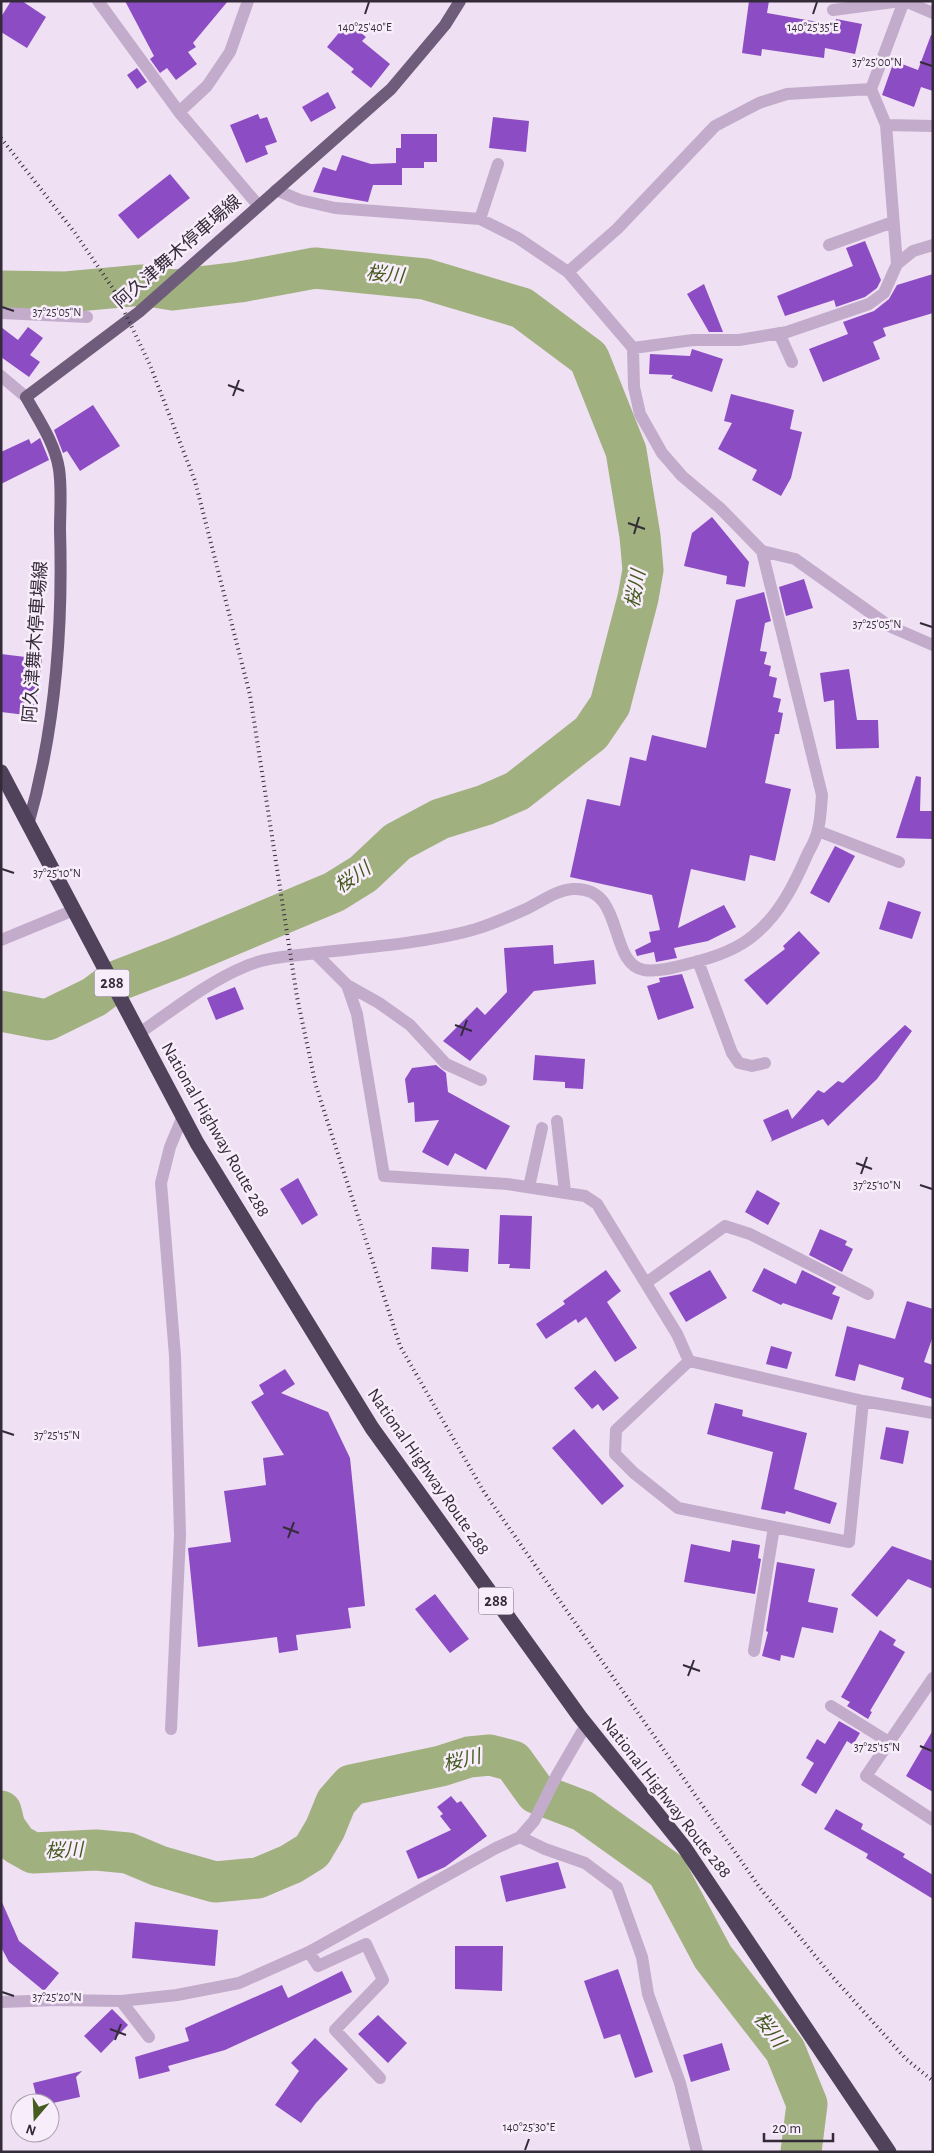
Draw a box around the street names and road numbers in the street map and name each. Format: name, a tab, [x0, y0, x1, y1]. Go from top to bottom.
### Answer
street label: 阿久津舞木停車場線	[110, 191, 245, 312]
street label: 阿久津舞木停車場線	[19, 560, 51, 723]
road number: 288	[94, 970, 130, 996]
street label: National Highway Route 288	[158, 1040, 272, 1220]
street label: National Highway Route 288	[364, 1386, 492, 1558]
road number: 288	[478, 1588, 514, 1614]
street label: National Highway Route 288	[598, 1714, 734, 1882]

